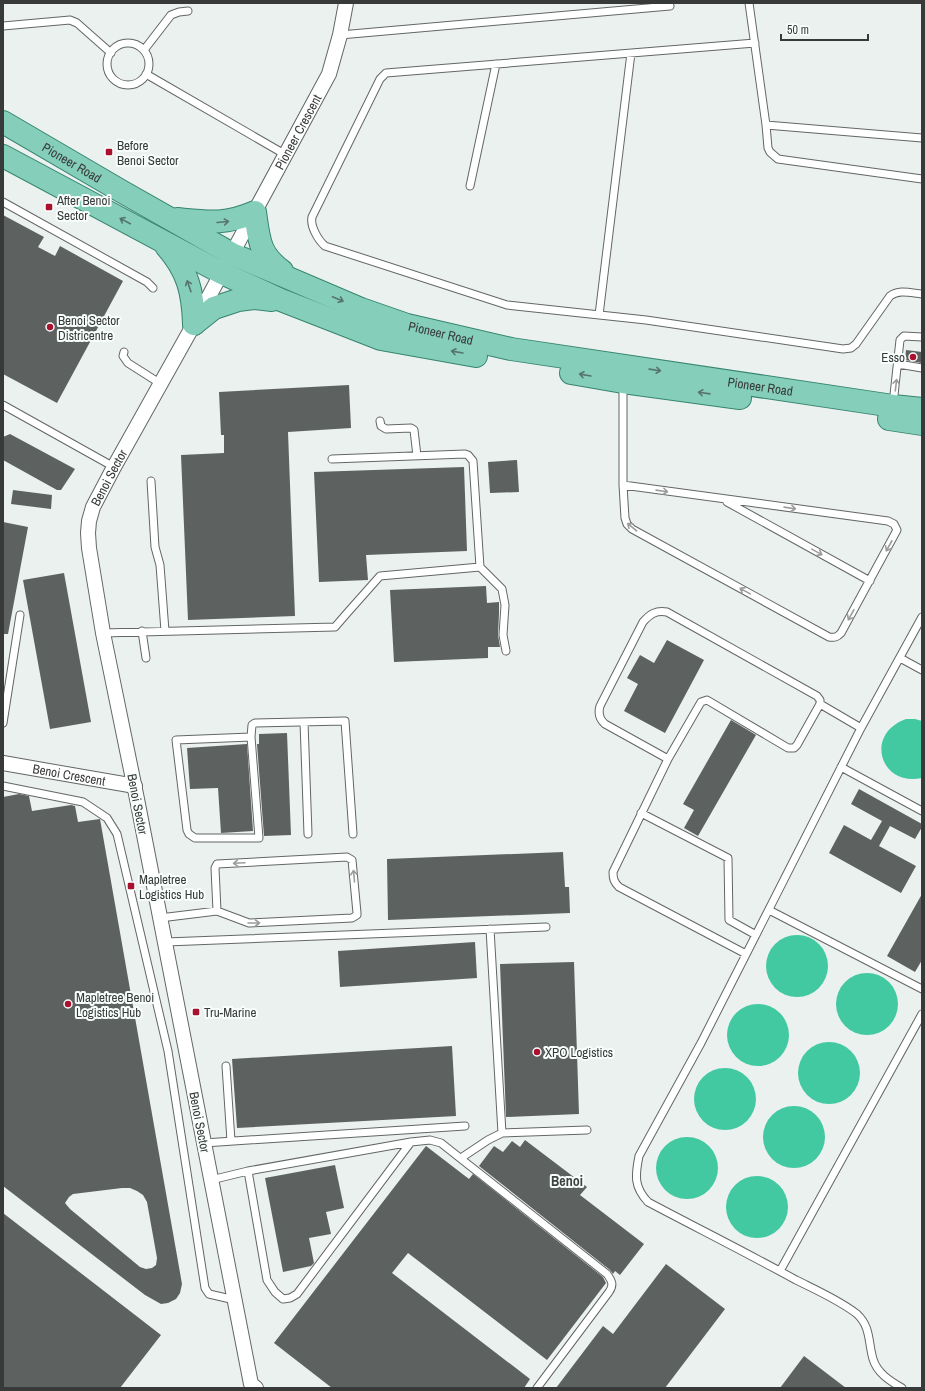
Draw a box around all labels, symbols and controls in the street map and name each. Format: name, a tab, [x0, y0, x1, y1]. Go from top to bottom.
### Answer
scale bar	[781, 16, 868, 42]
text: 50 m	[787, 22, 809, 38]
street label: Pioneer Crescent	[271, 91, 325, 173]
place label: Before Benoi Sector	[117, 137, 179, 169]
street label: Pioneer Road	[39, 139, 105, 187]
marker: Before Benoi Sector	[104, 147, 114, 157]
place label: After Benoi Sector	[56, 192, 110, 224]
marker: After Benoi Sector	[44, 202, 54, 212]
one-way arrow	[119, 217, 131, 225]
one-way arrow	[216, 218, 229, 225]
one-way arrow	[185, 280, 193, 292]
one-way arrow	[331, 296, 343, 304]
place label: Benoi Sector Districentre	[58, 312, 120, 344]
street label: Pioneer Road	[407, 318, 475, 349]
marker: Benoi Sector Districentre	[45, 322, 55, 332]
one-way arrow	[451, 348, 464, 356]
place label: Esso	[881, 349, 905, 366]
marker: Esso	[908, 352, 918, 362]
one-way arrow	[648, 366, 661, 374]
one-way arrow	[579, 371, 592, 379]
street label: Pioneer Road	[726, 373, 794, 400]
one-way arrow	[892, 379, 900, 392]
one-way arrow	[698, 389, 711, 397]
street label: Benoi Sector	[87, 446, 131, 509]
one-way arrow	[655, 487, 668, 495]
one-way arrow	[783, 504, 796, 512]
one-way arrow	[627, 523, 637, 532]
one-way arrow	[884, 540, 892, 552]
one-way arrow	[811, 548, 823, 556]
one-way arrow	[739, 587, 751, 594]
one-way arrow	[847, 609, 854, 621]
street label: Benoi Crescent	[31, 760, 107, 790]
street label: Benoi Sector	[123, 772, 152, 836]
one-way arrow	[233, 859, 246, 866]
one-way arrow	[350, 870, 358, 883]
place label: Mapletree Logistics Hub	[139, 871, 204, 903]
marker: Mapletree Logistics Hub	[126, 881, 136, 891]
one-way arrow	[247, 919, 260, 927]
place label: Mapletree Benoi Logistics Hub	[76, 989, 154, 1021]
marker: Mapletree Benoi Logistics Hub	[63, 999, 73, 1009]
place label: Tru-Marine	[204, 1004, 256, 1021]
marker: Tru-Marine	[191, 1007, 201, 1017]
place label: XPO Logistics	[545, 1044, 613, 1061]
marker: XPO Logistics	[532, 1047, 542, 1057]
street label: Benoi Sector	[185, 1090, 214, 1154]
district label: Benoi	[551, 1172, 583, 1190]

